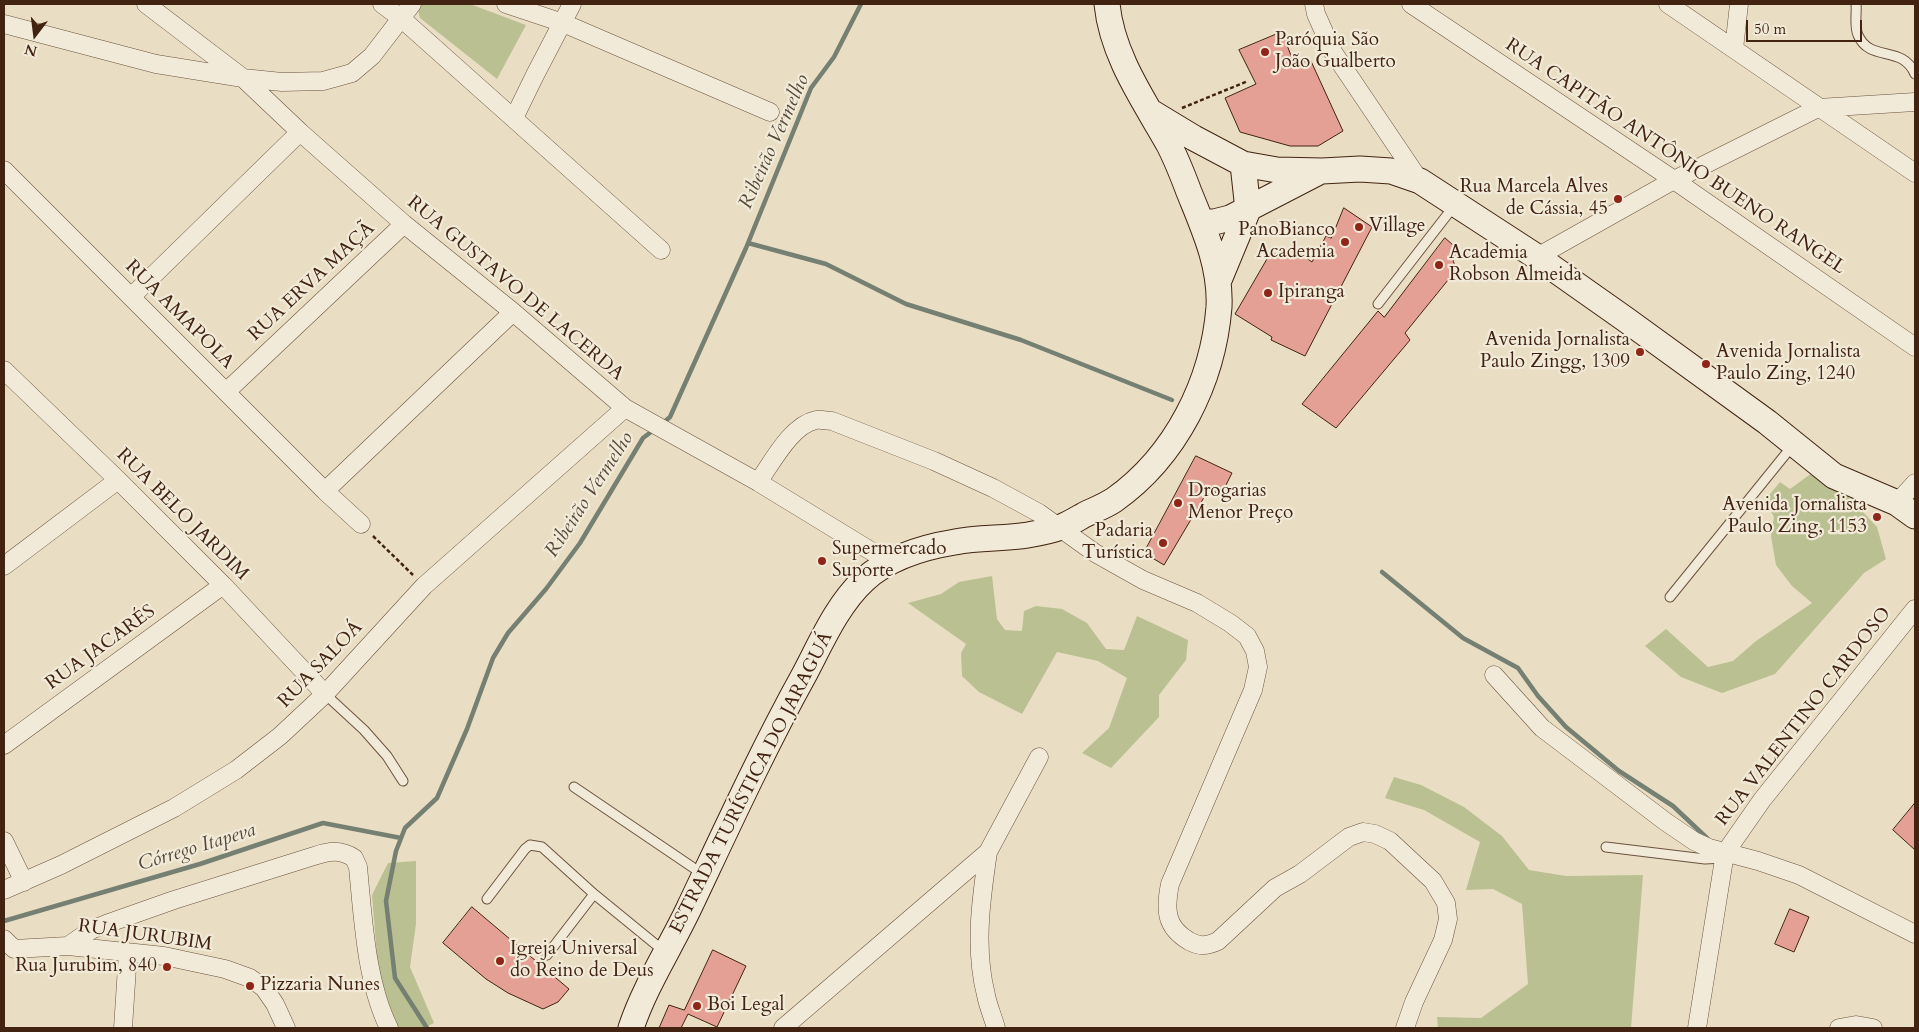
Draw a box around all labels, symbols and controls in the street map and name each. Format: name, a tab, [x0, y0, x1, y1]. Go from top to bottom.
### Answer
north arrow	[10, 10, 60, 60]
scale bar	[1749, 10, 1865, 42]
text: 50 m	[1754, 19, 1786, 39]
place label: Paróquia São João Gualberto	[1275, 30, 1396, 74]
street label: RUA CAPITÃO ANTÔNIO BUENO RANGEL	[1501, 34, 1849, 280]
text: N	[23, 39, 39, 61]
marker: Paróquia São João Gualberto	[1259, 46, 1271, 58]
water label: Ribeirão Vermelho	[735, 71, 815, 213]
place label: Rua Marcela Alves de Cássia, 45	[1460, 177, 1608, 221]
street label: RUA GUSTAVO DE LACERDA	[402, 192, 628, 386]
marker: Rua Marcela Alves de Cássia, 45	[1612, 193, 1624, 205]
place label: Village	[1369, 216, 1425, 238]
street label: RUA ERVA MAÇÃ	[244, 218, 380, 346]
place label: PanoBianco Academia	[1238, 220, 1335, 264]
marker: Village	[1353, 221, 1365, 233]
marker: PanoBianco Academia	[1339, 236, 1351, 248]
place label: Academia Robson Almeida	[1449, 243, 1582, 287]
street label: RUA AMAPOLA	[120, 256, 238, 374]
marker: Academia Robson Almeida	[1433, 259, 1445, 271]
place label: Ipiranga	[1278, 282, 1345, 304]
marker: Ipiranga	[1262, 287, 1274, 299]
place label: Avenida Jornalista Paulo Zingg, 1309	[1480, 330, 1630, 374]
place label: Avenida Jornalista Paulo Zing, 1240	[1716, 342, 1861, 386]
marker: Avenida Jornalista Paulo Zingg, 1309	[1634, 346, 1646, 358]
marker: Avenida Jornalista Paulo Zing, 1240	[1700, 358, 1712, 370]
water label: Ribeirão Vermelho	[541, 428, 639, 562]
street label: RUA BELO JARDIM	[111, 444, 253, 586]
place label: Drogarias Menor Preço	[1188, 481, 1293, 525]
place label: Avenida Jornalista Paulo Zing, 1153	[1722, 495, 1867, 539]
marker: Drogarias Menor Preço	[1172, 497, 1184, 509]
marker: Avenida Jornalista Paulo Zing, 1153	[1871, 511, 1883, 523]
place label: Padaria Turística	[1082, 521, 1153, 565]
marker: Padaria Turística	[1157, 537, 1169, 549]
place label: Supermercado Suporte	[832, 539, 947, 583]
marker: Supermercado Suporte	[816, 555, 828, 567]
street label: RUA JACARÉS	[42, 601, 160, 695]
street label: RUA VALENTINO CARDOSO	[1711, 603, 1897, 831]
street label: RUA SALOÁ	[274, 617, 368, 713]
street label: ESTRADA TURÍSTICA DO JARAGUÁ	[666, 628, 838, 938]
water label: Córrego Itapeva	[135, 819, 259, 877]
street label: RUA JURUBIM	[76, 915, 214, 957]
place label: Igreja Universal do Reino de Deus	[510, 939, 653, 983]
marker: Igreja Universal do Reino de Deus	[494, 955, 506, 967]
place label: Rua Jurubim, 840	[15, 956, 157, 978]
marker: Rua Jurubim, 840	[161, 961, 173, 973]
place label: Pizzaria Nunes	[260, 975, 380, 997]
marker: Pizzaria Nunes	[244, 980, 256, 992]
place label: Boi Legal	[707, 995, 784, 1017]
marker: Boi Legal	[691, 1000, 703, 1012]

